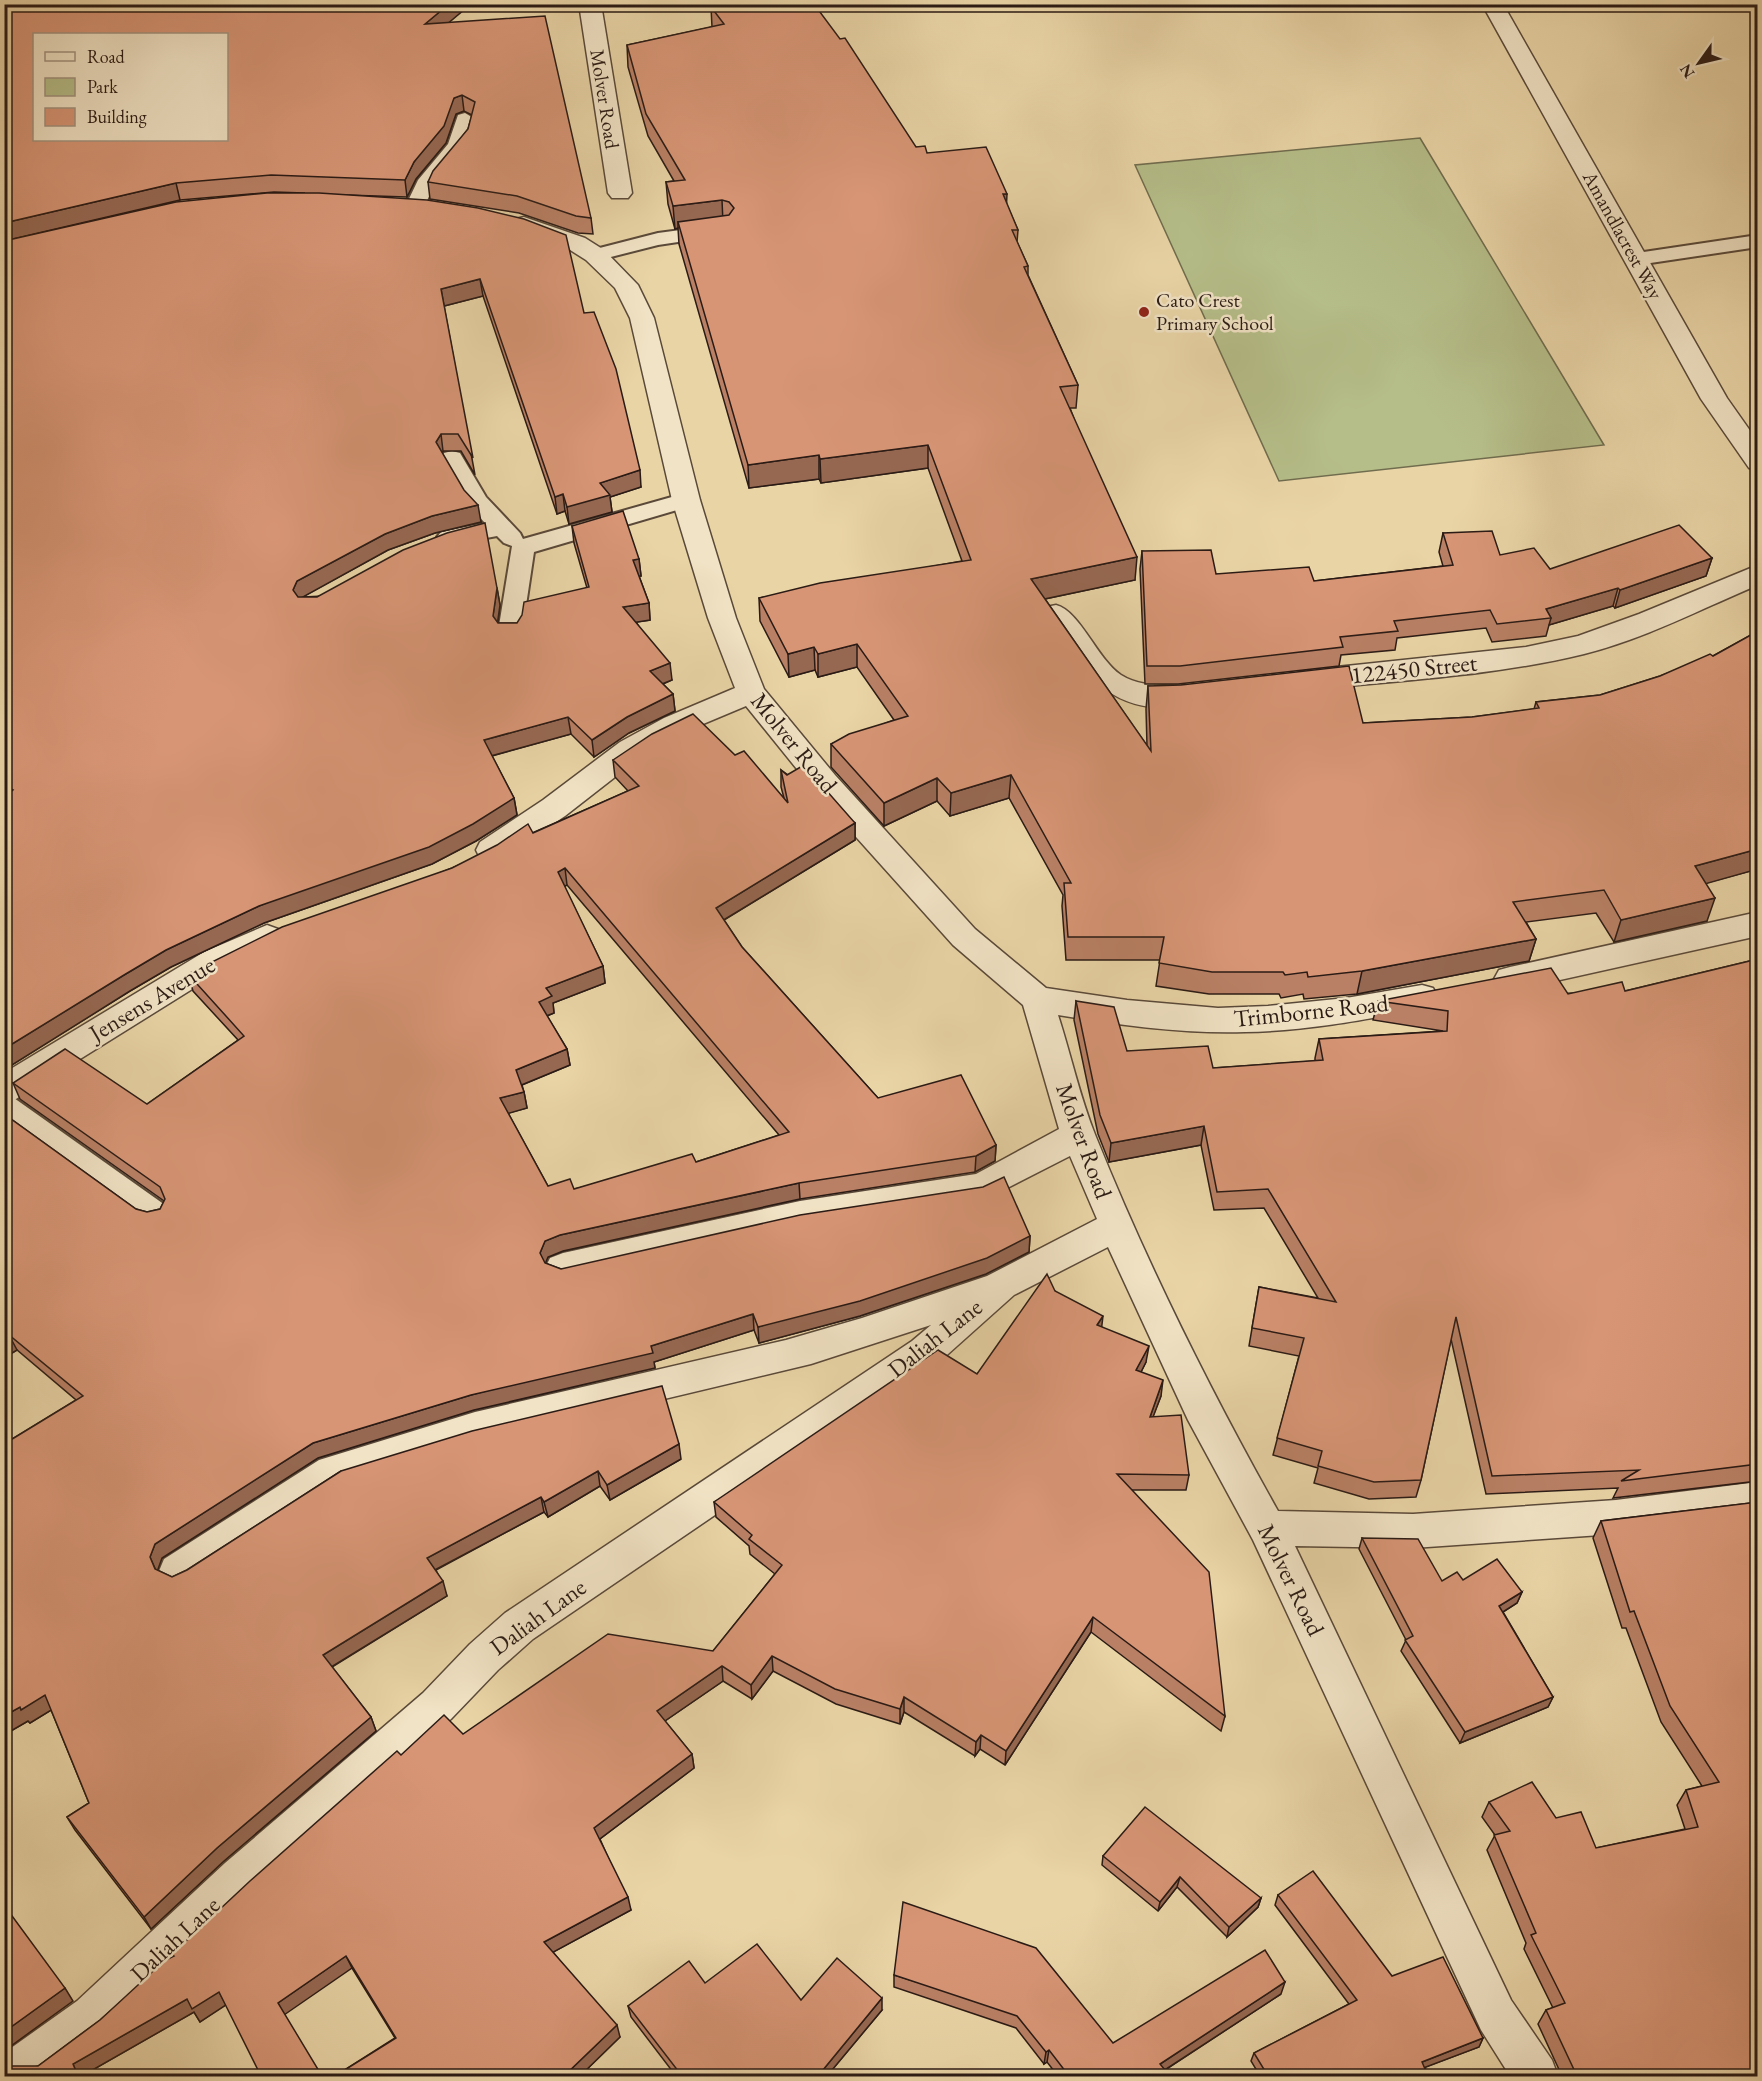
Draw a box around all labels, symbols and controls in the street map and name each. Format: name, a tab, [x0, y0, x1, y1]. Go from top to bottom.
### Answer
legend	[33, 33, 228, 141]
north arrow	[1669, 33, 1729, 93]
text: Road	[87, 45, 126, 68]
street label: Molver Road	[584, 47, 626, 152]
text: N	[1675, 60, 1699, 82]
text: Park	[87, 75, 118, 98]
text: Building	[87, 105, 147, 128]
street label: Amandlacrest Way	[1577, 165, 1669, 304]
place label: Cato Crest Primary School	[1156, 287, 1274, 336]
marker: Cato Crest Primary School	[1137, 305, 1151, 319]
street label: 122450 Street	[1349, 646, 1479, 691]
street label: Molver Road	[744, 686, 845, 800]
street label: Jensens Avenue	[81, 949, 220, 1049]
street label: Trimborne Road	[1232, 987, 1391, 1034]
street label: Molver Road	[1049, 1079, 1120, 1204]
street label: Daliah Lane	[881, 1291, 988, 1384]
street label: Molver Road	[1251, 1519, 1332, 1642]
street label: Daliah Lane	[483, 1571, 592, 1662]
street label: Daliah Lane	[123, 1889, 226, 1988]

